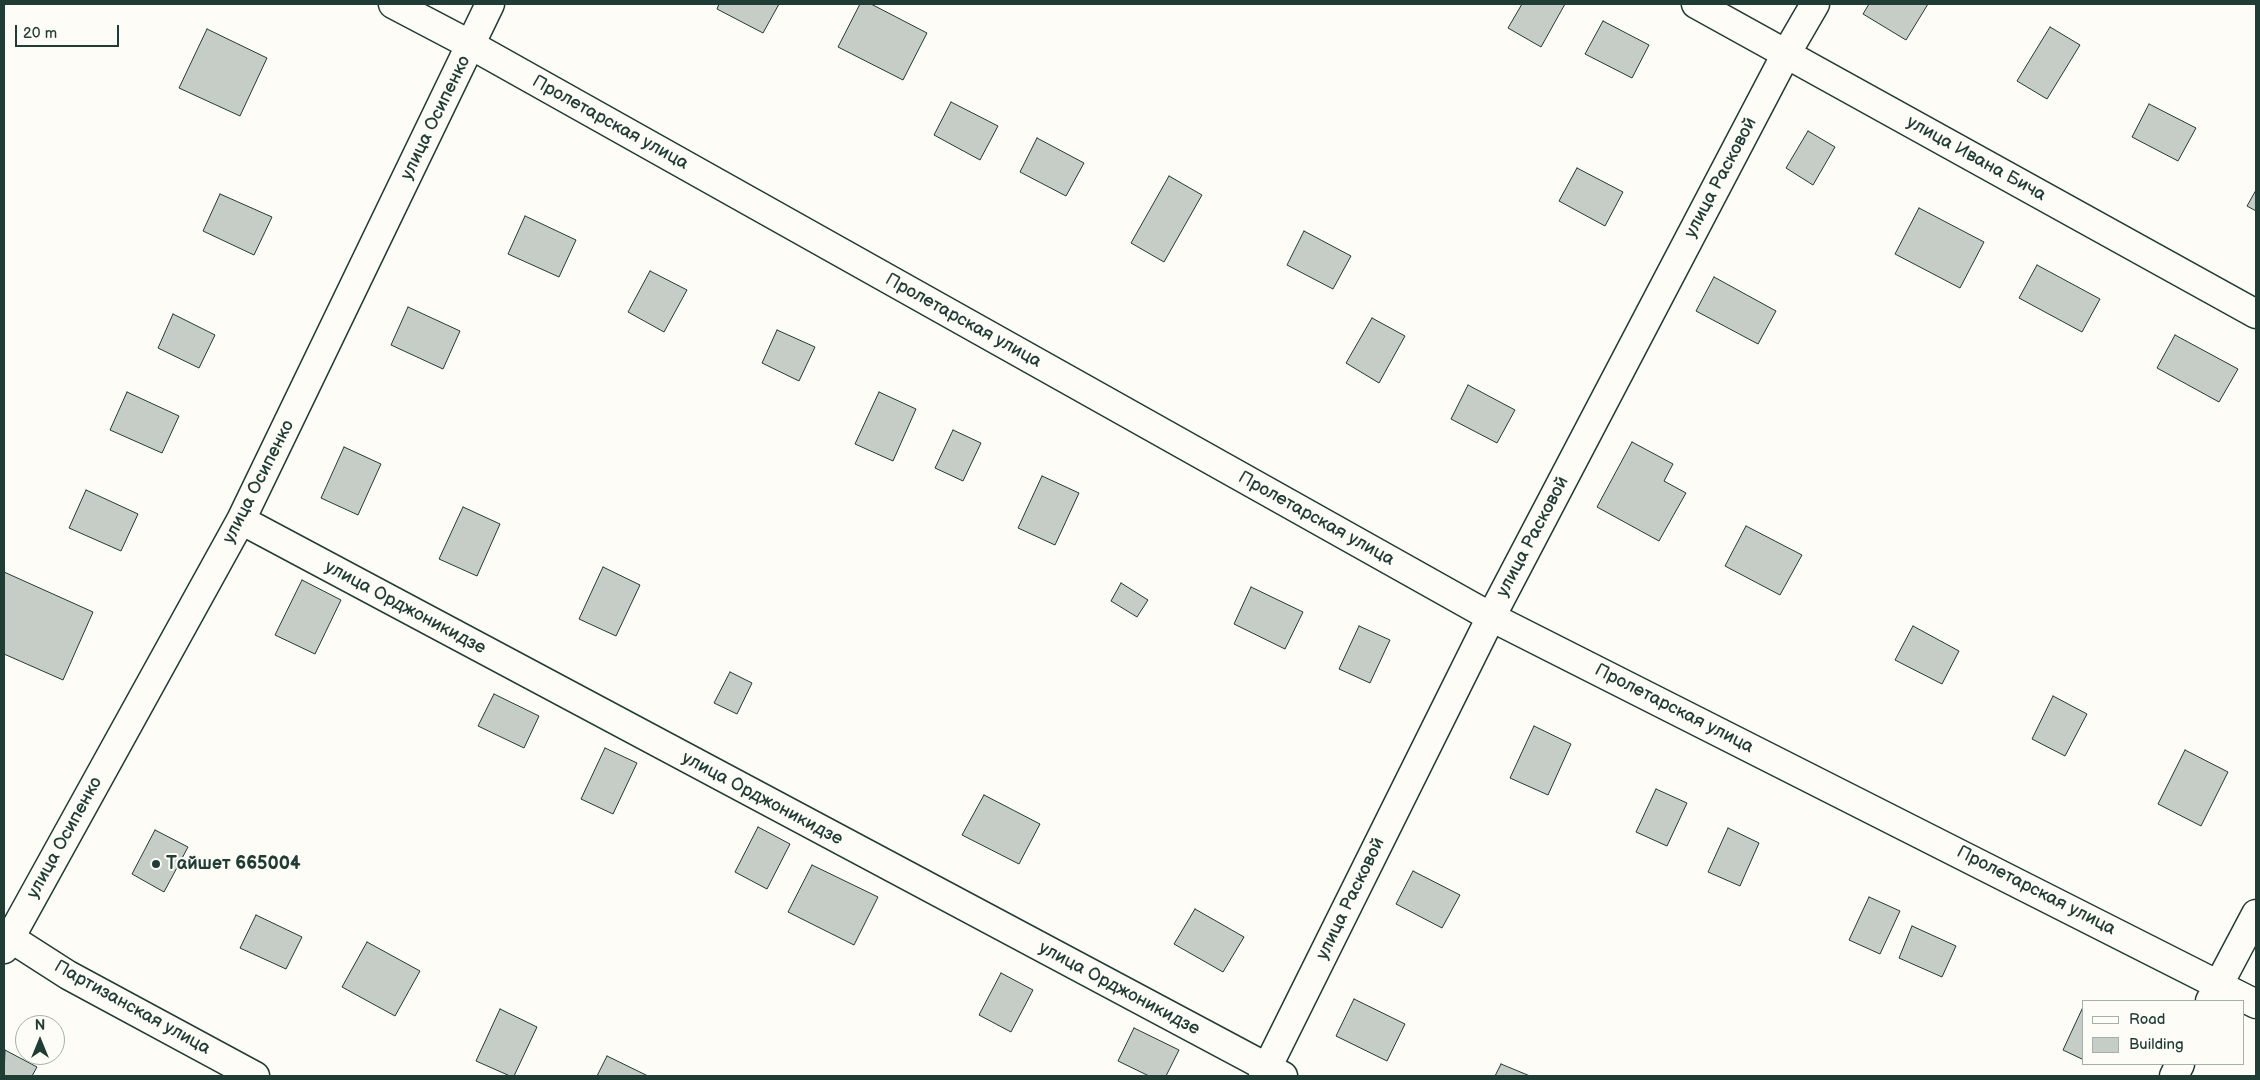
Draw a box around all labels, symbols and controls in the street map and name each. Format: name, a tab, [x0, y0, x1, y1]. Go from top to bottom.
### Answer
scale bar	[18, 15, 121, 47]
text: 20 m	[23, 24, 57, 43]
street label: улица Осипенко	[397, 52, 475, 184]
street label: Пролетарская улица	[528, 71, 692, 175]
street label: улица Ивана Бича	[1902, 112, 2050, 206]
street label: улица Расковой	[1680, 114, 1762, 242]
street label: Пролетарская улица	[881, 269, 1045, 373]
street label: улица Осипенко	[219, 417, 299, 547]
street label: Пролетарская улица	[1234, 467, 1398, 571]
street label: улица Расковой	[1492, 473, 1574, 601]
street label: улица Орджоникидзе	[321, 556, 489, 660]
street label: Пролетарская улица	[1591, 660, 1757, 758]
street label: улица Орджоникидзе	[678, 747, 846, 851]
street label: улица Осипенко	[23, 773, 107, 903]
street label: улица Расковой	[1312, 834, 1390, 964]
street label: Пролетарская улица	[1953, 842, 2119, 940]
place label: Тайшет 665004	[166, 853, 301, 875]
marker: Тайшет 665004	[150, 858, 162, 870]
street label: улица Орджоникидзе	[1035, 937, 1203, 1041]
street label: Партизанская улица	[50, 956, 214, 1060]
legend	[2082, 1000, 2245, 1065]
text: Road	[2129, 1010, 2165, 1029]
north arrow	[15, 1015, 65, 1065]
text: N	[35, 1017, 45, 1034]
text: Building	[2129, 1035, 2184, 1054]

